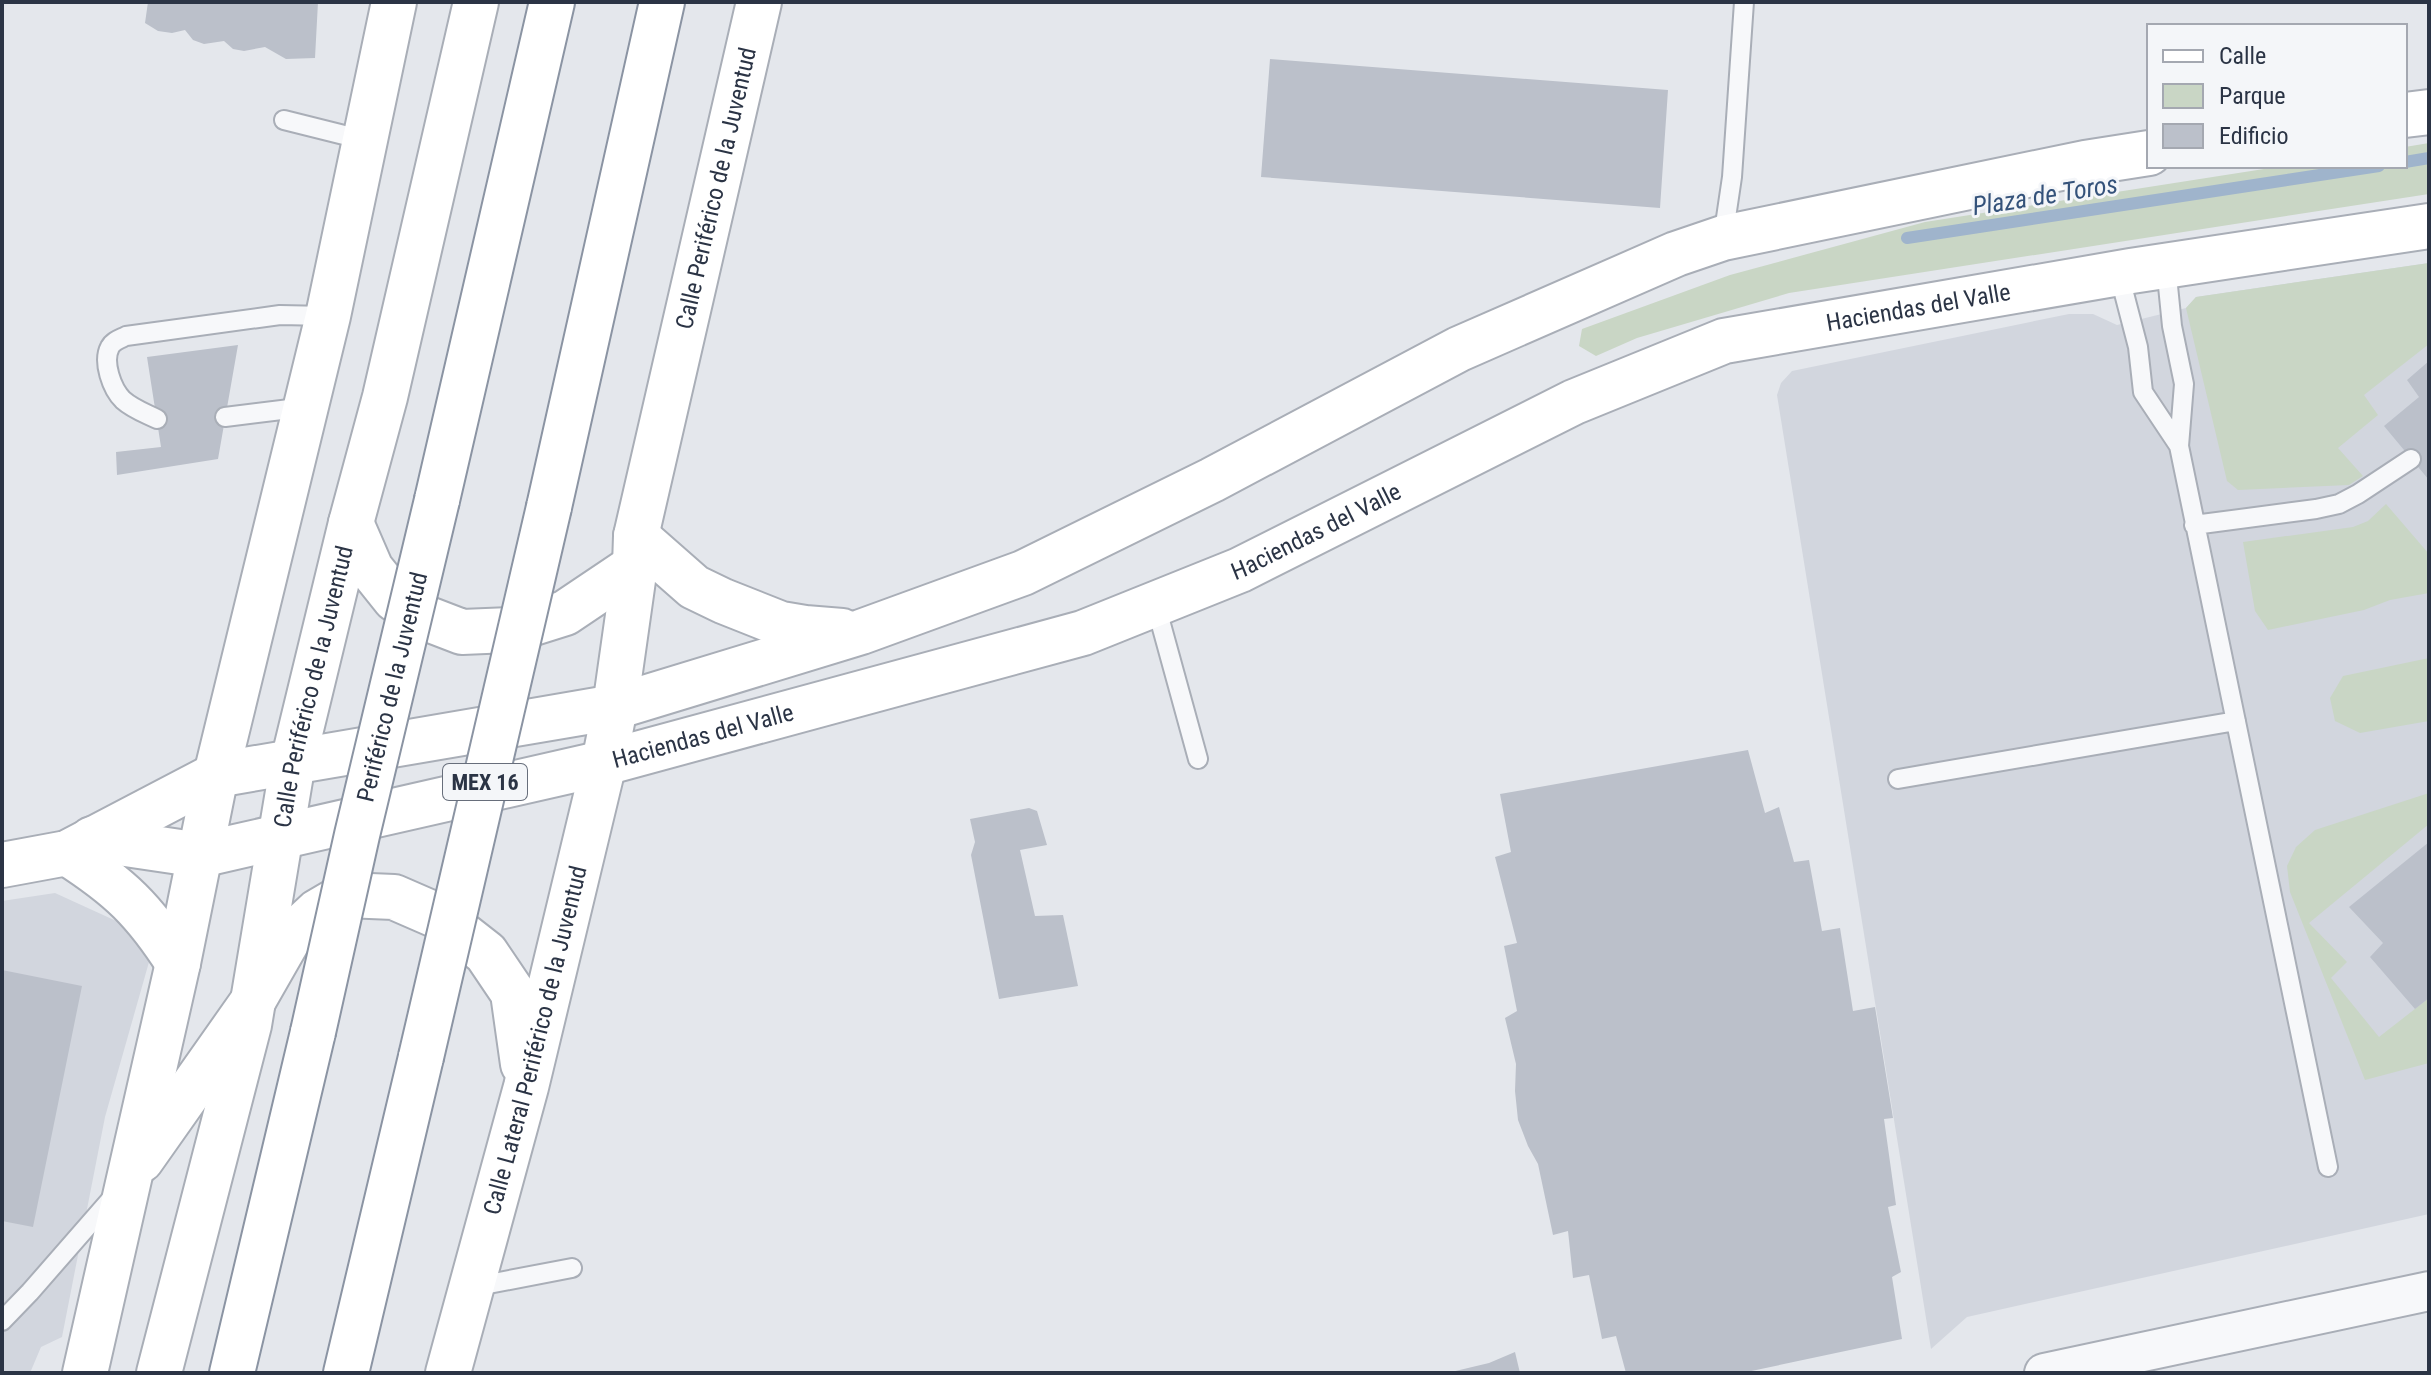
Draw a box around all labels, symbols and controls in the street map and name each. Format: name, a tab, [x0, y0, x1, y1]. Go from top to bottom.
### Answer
legend	[2147, 24, 2407, 168]
text: Calle	[2219, 42, 2266, 70]
street label: Calle Periférico de la Juventud	[670, 45, 762, 332]
text: Parque	[2219, 82, 2286, 110]
text: Edificio	[2219, 122, 2289, 150]
water label: Plaza de Toros	[1970, 169, 2120, 221]
street label: Haciendas del Valle	[1824, 278, 2013, 337]
street label: Haciendas del Valle	[1227, 477, 1406, 586]
street label: Calle Periférico de la Juventud	[268, 543, 359, 830]
street label: Periférico de la Juventud	[351, 569, 433, 805]
street label: Haciendas del Valle	[609, 698, 797, 774]
road number: MEX 16	[443, 764, 527, 800]
street label: Calle Lateral Periférico de la Juventud	[478, 863, 593, 1218]

